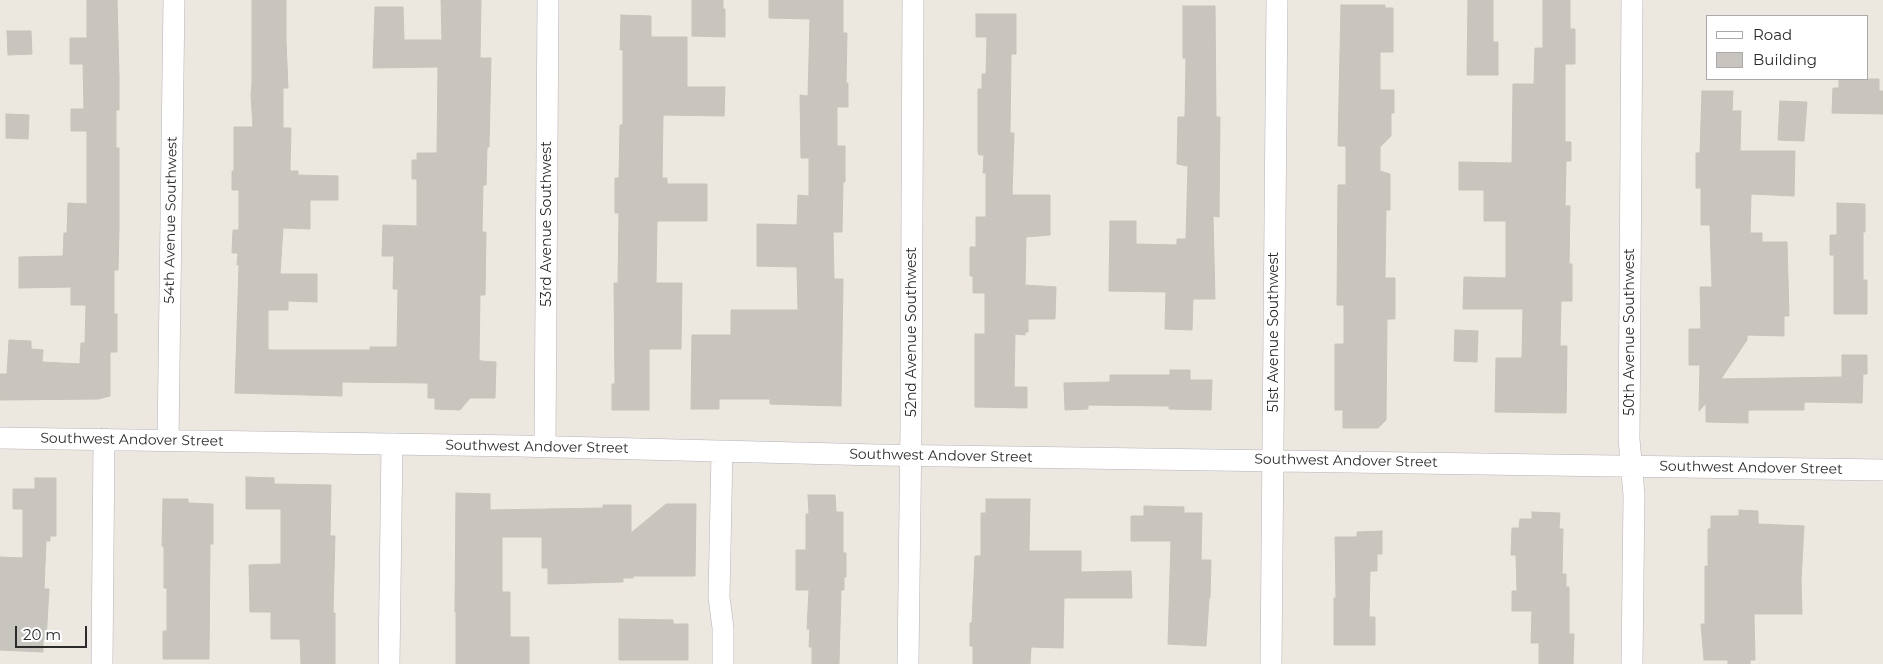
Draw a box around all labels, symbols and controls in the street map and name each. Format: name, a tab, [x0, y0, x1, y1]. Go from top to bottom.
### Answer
legend	[1706, 15, 1868, 80]
text: Road	[1753, 25, 1792, 44]
text: Building	[1753, 50, 1817, 69]
street label: 54th Avenue Southwest	[161, 136, 181, 304]
street label: 53rd Avenue Southwest	[539, 141, 555, 307]
street label: 52nd Avenue Southwest	[904, 247, 920, 417]
street label: 50th Avenue Southwest	[1622, 248, 1638, 416]
street label: 51st Avenue Southwest	[1266, 252, 1282, 412]
street label: Southwest Andover Street	[40, 430, 224, 450]
street label: Southwest Andover Street	[445, 437, 629, 457]
street label: Southwest Andover Street	[849, 446, 1033, 466]
street label: Southwest Andover Street	[1254, 451, 1438, 471]
street label: Southwest Andover Street	[1659, 458, 1843, 478]
scale bar	[18, 616, 90, 648]
text: 20 m	[23, 625, 61, 644]

